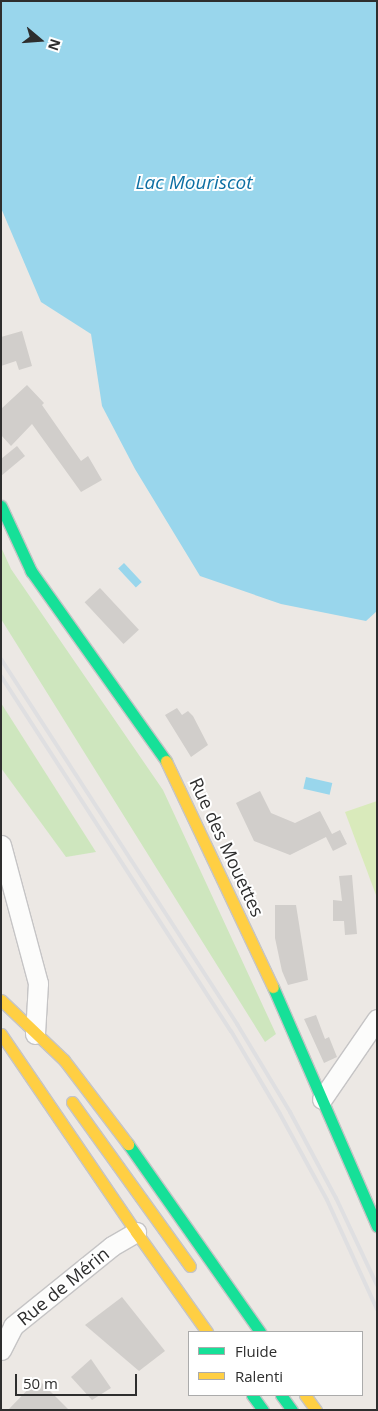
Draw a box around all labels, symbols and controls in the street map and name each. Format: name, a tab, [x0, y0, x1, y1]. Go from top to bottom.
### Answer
north arrow	[15, 15, 65, 65]
text: N	[44, 36, 66, 53]
water label: Lac Mouriscot	[135, 172, 253, 194]
street label: Rue des Mouettes	[185, 774, 269, 920]
street label: Rue de Mérin	[13, 1242, 113, 1330]
legend	[188, 1331, 363, 1396]
text: Fluide	[235, 1341, 277, 1361]
scale bar	[18, 1364, 140, 1396]
text: Ralenti	[235, 1366, 283, 1386]
text: 50 m	[23, 1373, 58, 1393]

